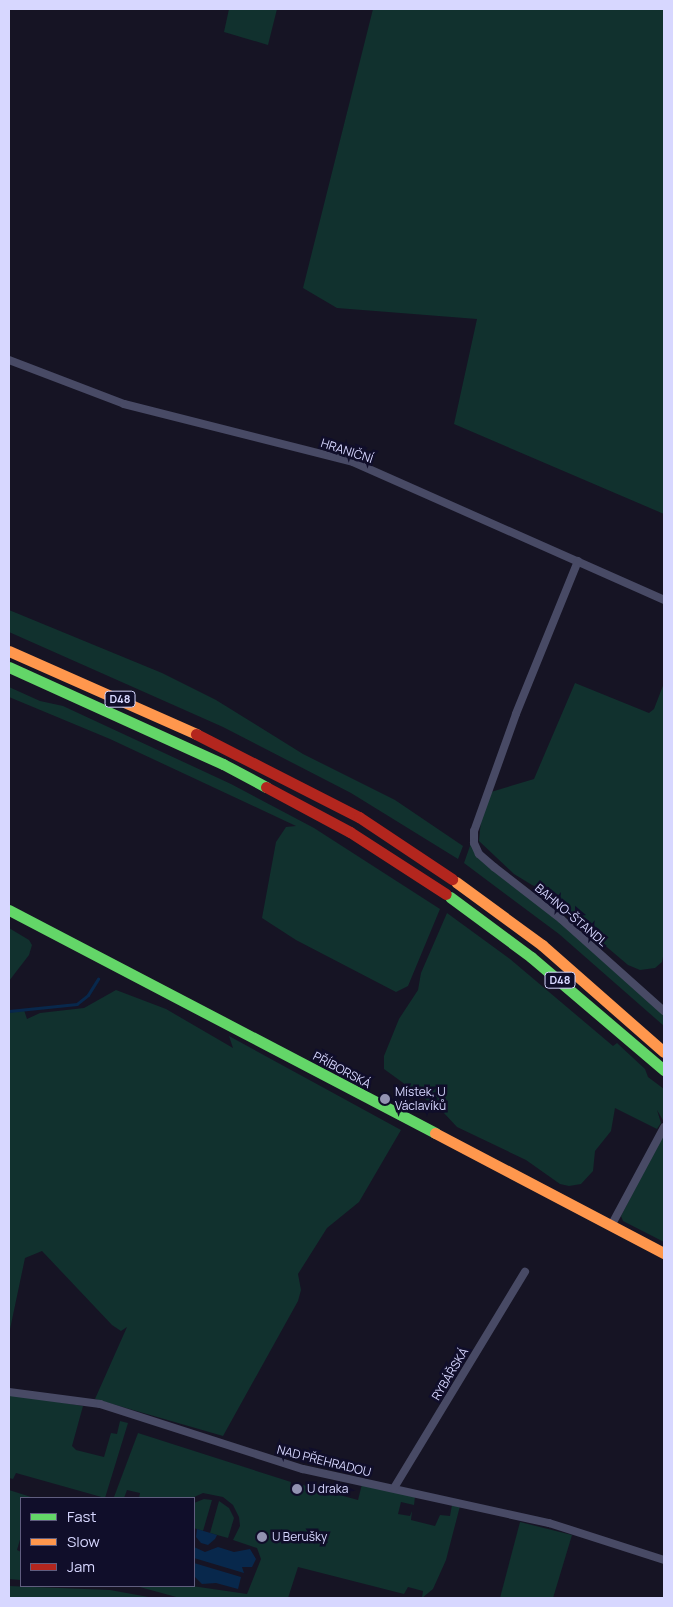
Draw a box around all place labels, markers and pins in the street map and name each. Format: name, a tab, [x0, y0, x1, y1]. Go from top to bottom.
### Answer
place label: Místek, U Václavíků	[395, 1085, 446, 1113]
marker: Místek, U Václavíků	[379, 1093, 391, 1105]
place label: U draka	[307, 1482, 348, 1496]
marker: U draka	[291, 1483, 303, 1495]
place label: U Berušky	[272, 1530, 327, 1544]
marker: U Berušky	[256, 1531, 268, 1543]

